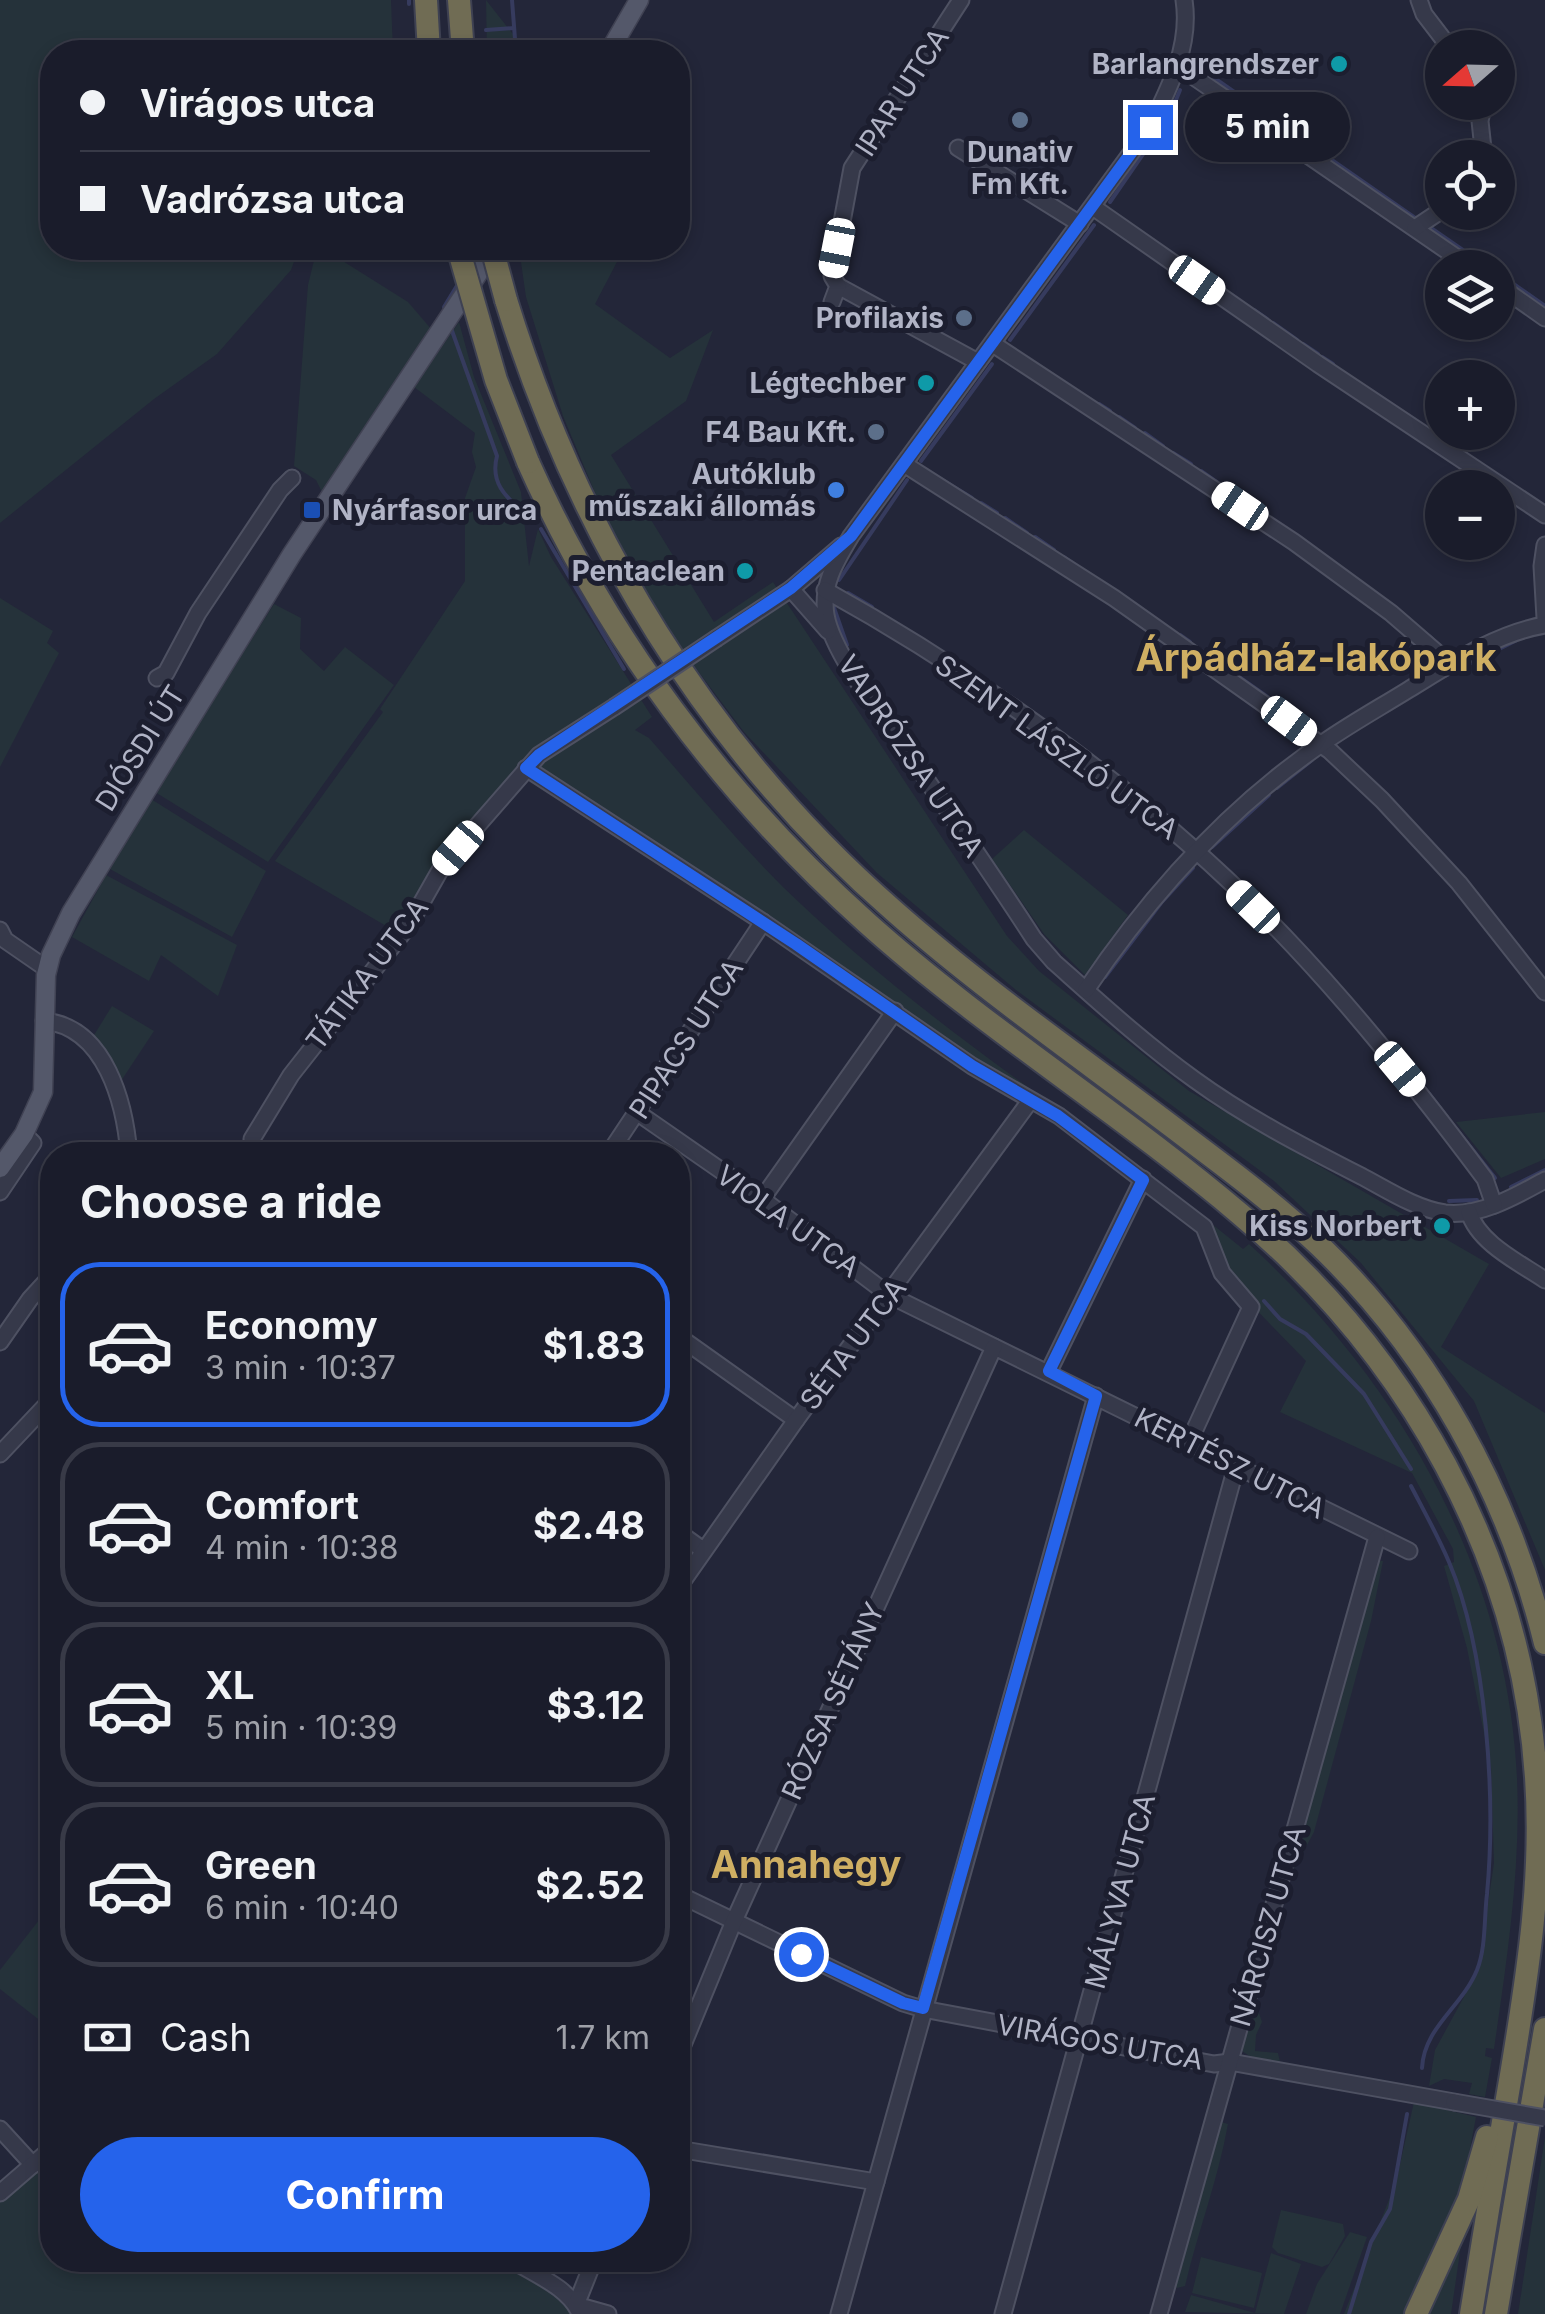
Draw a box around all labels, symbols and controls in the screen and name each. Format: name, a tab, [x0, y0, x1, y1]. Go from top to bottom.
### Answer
street label: IPAR UTCA	[848, 22, 956, 162]
north arrow	[1425, 30, 1515, 120]
map controls	[1425, 30, 1515, 560]
place label: Barlangrendszer	[1092, 47, 1319, 81]
marker: Barlangrendszer	[1328, 53, 1350, 75]
text: Virágos utca	[140, 80, 375, 126]
callout: 5 min	[1185, 92, 1350, 162]
route end	[1128, 105, 1173, 150]
text: 5 min	[1225, 107, 1310, 146]
marker: Dunativ Fm Kft.	[1009, 109, 1031, 131]
place label: Dunativ Fm Kft.	[967, 135, 1073, 201]
button: locate	[1425, 140, 1515, 230]
text: Vadrózsa utca	[140, 176, 405, 222]
car	[817, 216, 857, 280]
button: layers	[1425, 250, 1515, 340]
car	[1164, 251, 1230, 309]
place label: Profilaxis	[816, 301, 944, 335]
marker: Profilaxis	[953, 307, 975, 329]
button: +	[1425, 360, 1515, 450]
place label: Légtechber	[749, 366, 906, 400]
marker: Légtechber	[915, 372, 937, 394]
place label: F4 Bau Kft.	[705, 415, 856, 449]
marker: F4 Bau Kft.	[865, 421, 887, 443]
place label: Autóklub műszaki állomás	[588, 457, 816, 523]
button: −	[1425, 470, 1515, 560]
car	[1207, 477, 1273, 535]
marker: Autóklub műszaki állomás	[825, 479, 847, 501]
place label: Nyárfasor urca	[332, 493, 537, 527]
marker: Nyárfasor urca	[301, 499, 323, 521]
place label: Pentaclean	[572, 554, 725, 588]
marker: Pentaclean	[734, 560, 756, 582]
district label: Árpádház-lakópark	[1135, 634, 1497, 680]
street label: SZENT LÁSZLÓ UTCA	[929, 647, 1186, 847]
street label: VADRÓZSA UTCA	[831, 648, 991, 864]
street label: DIÓSDI ÚT	[87, 678, 192, 817]
car	[1256, 691, 1322, 751]
car	[427, 816, 489, 880]
car	[1221, 875, 1285, 939]
street label: TÁTIKA UTCA	[298, 891, 435, 1057]
street label: PIPACS UTCA	[622, 953, 750, 1125]
car	[1369, 1036, 1431, 1102]
street label: VIOLA UTCA	[710, 1158, 866, 1284]
text: Choose a ride	[80, 1174, 382, 1229]
place label: Kiss Norbert	[1249, 1209, 1422, 1243]
marker: Kiss Norbert	[1431, 1215, 1453, 1237]
street label: SÉTA UTCA	[792, 1271, 913, 1416]
icon: car	[85, 1300, 175, 1390]
text: Economy	[205, 1302, 378, 1348]
text: $1.83	[543, 1322, 645, 1368]
text: 3 min · 10:37	[205, 1348, 396, 1387]
street label: KERTÉSZ UTCA	[1129, 1399, 1331, 1526]
icon: car	[85, 1480, 175, 1570]
text: Comfort	[205, 1482, 359, 1528]
text: $2.48	[533, 1502, 645, 1548]
text: 4 min · 10:38	[205, 1528, 399, 1567]
street label: RÓZSA SÉTÁNY	[773, 1597, 892, 1805]
icon: car	[85, 1660, 175, 1750]
text: XL	[205, 1662, 255, 1708]
text: $3.12	[547, 1682, 645, 1728]
text: 5 min · 10:39	[205, 1708, 397, 1747]
street label: MÁLYVA UTCA	[1077, 1790, 1162, 1992]
street label: NÁRCISZ UTCA	[1222, 1821, 1313, 2030]
icon: car	[85, 1840, 175, 1930]
district label: Annahegy	[711, 1841, 902, 1887]
text: Green	[205, 1842, 317, 1888]
text: $2.52	[536, 1862, 645, 1908]
text: 6 min · 10:40	[205, 1888, 399, 1927]
route start	[779, 1932, 824, 1977]
street label: VIRÁGOS UTCA	[994, 2006, 1206, 2077]
icon: cash	[80, 2010, 135, 2065]
text: Cash	[160, 2014, 252, 2060]
text: 1.7 km	[556, 2018, 650, 2057]
button: Confirm	[80, 2137, 650, 2252]

